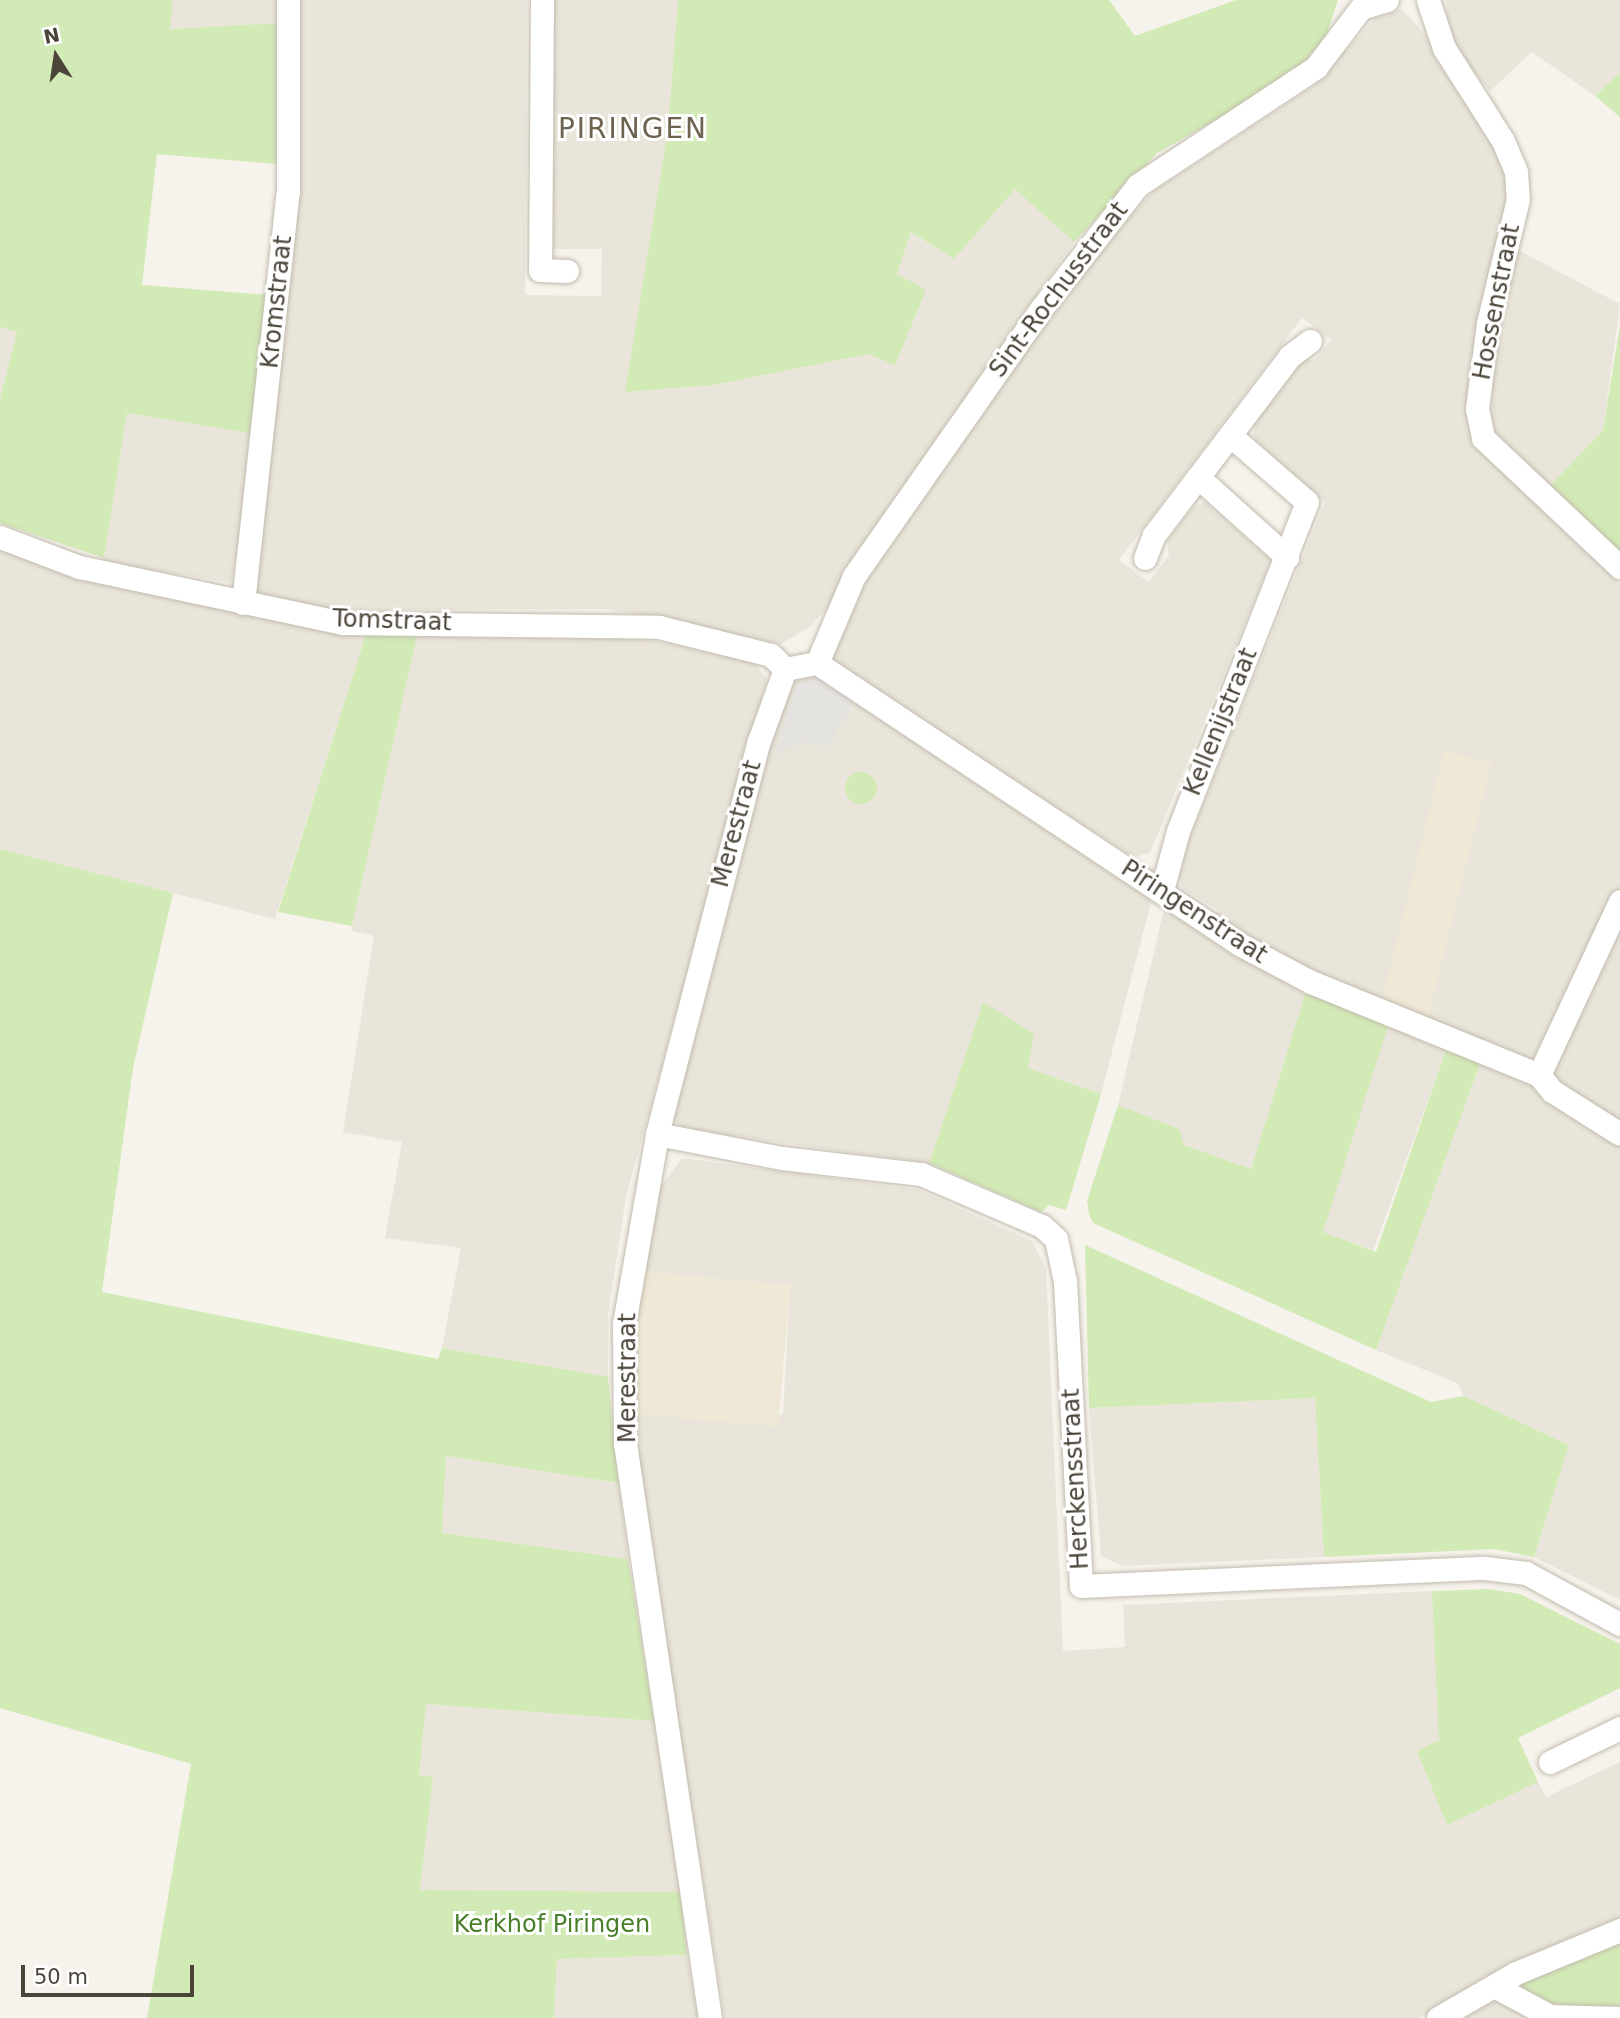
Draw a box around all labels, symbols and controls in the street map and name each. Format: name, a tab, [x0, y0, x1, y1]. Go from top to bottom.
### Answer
north arrow	[21, 21, 91, 91]
text: N	[42, 23, 62, 48]
district label: PIRINGEN	[559, 112, 707, 146]
street label: Sint-Rochusstraat	[984, 197, 1134, 383]
street label: Hossenstraat	[1468, 222, 1526, 382]
street label: Kromstraat	[256, 234, 298, 370]
street label: Tomstraat	[332, 605, 452, 637]
street label: Kellenijstraat	[1178, 644, 1264, 800]
street label: Merestraat	[706, 757, 768, 891]
street label: Piringenstraat	[1116, 854, 1272, 970]
street label: Merestraat	[614, 1313, 642, 1443]
street label: Herckensstraat	[1057, 1388, 1095, 1570]
park label: Kerkhof Piringen	[454, 1911, 650, 1939]
scale bar	[24, 1952, 198, 1996]
text: 50 m	[34, 1965, 88, 1989]

